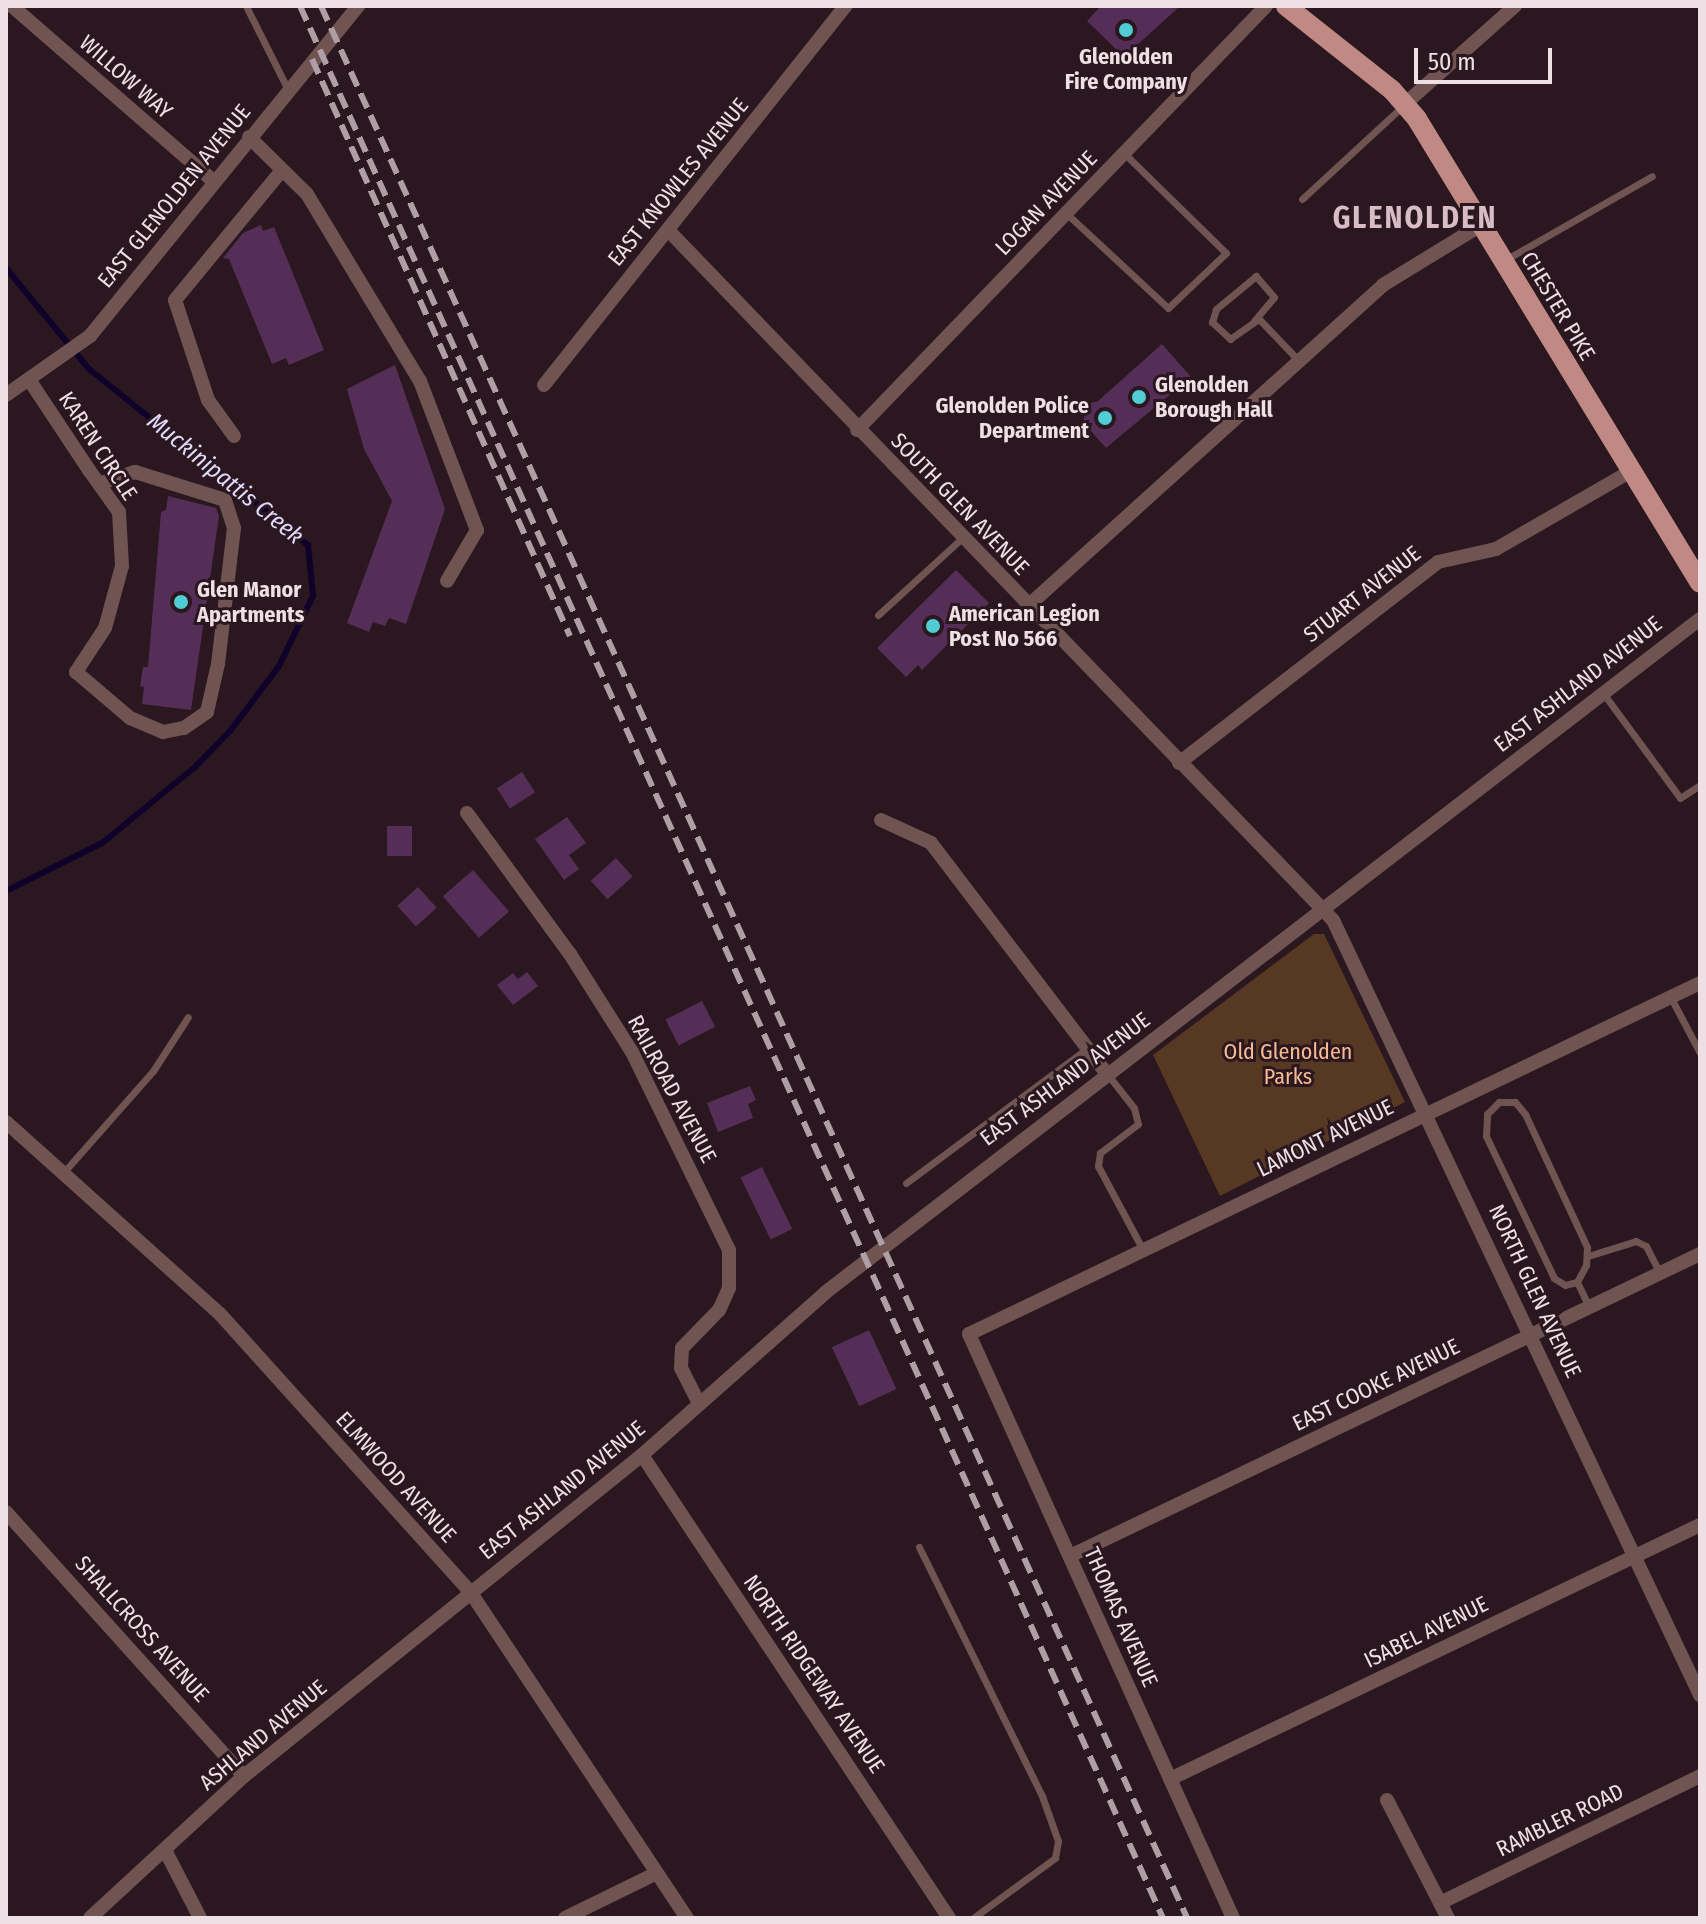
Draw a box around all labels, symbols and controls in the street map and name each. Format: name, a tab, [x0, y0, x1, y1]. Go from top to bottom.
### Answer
marker: Glenolden Fire Company	[1117, 21, 1135, 39]
street label: WILLOW WAY	[74, 30, 178, 124]
scale bar	[1418, 32, 1556, 82]
place label: Glenolden Fire Company	[1065, 43, 1187, 94]
text: 50 m	[1428, 48, 1476, 76]
street label: EAST KNOWLES AVENUE	[602, 93, 754, 271]
street label: EAST GLENOLDEN AVENUE	[92, 99, 256, 293]
street label: LOGAN AVENUE	[990, 145, 1102, 261]
district label: GLENOLDEN	[1333, 200, 1497, 236]
street label: CHESTER PIKE	[1515, 247, 1601, 365]
place label: Glenolden Borough Hall	[1155, 371, 1273, 422]
street label: KAREN CIRCLE	[53, 387, 143, 505]
marker: Glenolden Borough Hall	[1130, 388, 1148, 406]
place label: Glenolden Police Department	[935, 392, 1089, 444]
water label: Muckinipattis Creek	[141, 407, 309, 551]
marker: Glenolden Police Department	[1096, 409, 1114, 427]
street label: SOUTH GLEN AVENUE	[886, 428, 1034, 580]
street label: STUART AVENUE	[1298, 540, 1426, 648]
place label: Glen Manor Apartments	[197, 576, 304, 628]
marker: Glen Manor Apartments	[172, 593, 190, 611]
place label: American Legion Post No 566	[949, 600, 1100, 652]
street label: EAST ASHLAND AVENUE	[1489, 610, 1667, 758]
marker: American Legion Post No 566	[924, 617, 942, 635]
street label: EAST ASHLAND AVENUE	[975, 1007, 1155, 1151]
street label: RAILROAD AVENUE	[622, 1011, 722, 1167]
park label: Old Glenolden Parks	[1224, 1038, 1352, 1090]
street label: LAMONT AVENUE	[1252, 1094, 1398, 1182]
street label: NORTH GLEN AVENUE	[1483, 1200, 1587, 1382]
street label: EAST COOKE AVENUE	[1288, 1333, 1464, 1437]
street label: ELMWOOD AVENUE	[330, 1406, 462, 1548]
street label: EAST ASHLAND AVENUE	[474, 1415, 650, 1565]
street label: THOMAS AVENUE	[1078, 1543, 1164, 1691]
street label: SHALLCROSS AVENUE	[70, 1551, 214, 1707]
street label: NORTH RIDGEWAY AVENUE	[738, 1570, 890, 1778]
street label: ISABEL AVENUE	[1360, 1591, 1492, 1673]
street label: ASHLAND AVENUE	[194, 1674, 332, 1796]
street label: RAMBLER ROAD	[1492, 1778, 1628, 1862]

